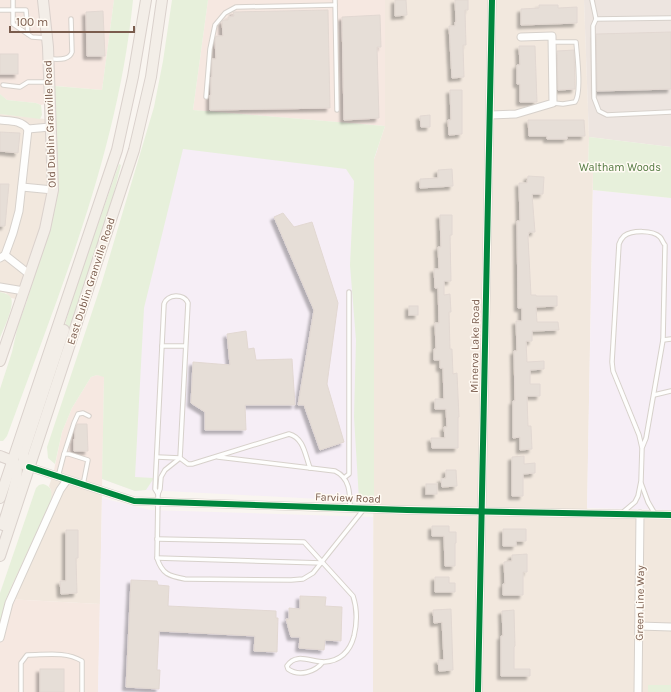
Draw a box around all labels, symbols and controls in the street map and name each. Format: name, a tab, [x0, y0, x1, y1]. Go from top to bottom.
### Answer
scale bar	[10, 8, 134, 34]
text: 100 m	[16, 15, 48, 29]
street label: Old Dublin Granville Road	[41, 60, 59, 188]
park label: Waltham Woods	[579, 161, 661, 174]
street label: East Dublin Granville Road	[64, 216, 118, 346]
street label: Minerva Lake Road	[468, 299, 482, 393]
street label: Farview Road	[315, 490, 381, 506]
street label: Green Line Way	[633, 565, 647, 641]

